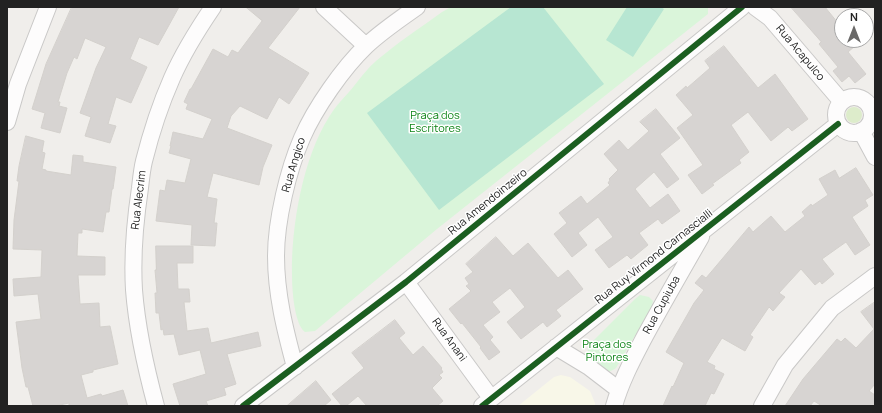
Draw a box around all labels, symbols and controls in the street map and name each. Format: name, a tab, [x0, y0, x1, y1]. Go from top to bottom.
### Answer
north arrow	[834, 8, 874, 48]
text: N	[850, 9, 858, 24]
street label: Rua Acapulco	[773, 22, 827, 84]
park label: Praça dos Escritores	[409, 109, 461, 135]
street label: Rua Angico	[279, 136, 309, 194]
street label: Rua Amendoinzeiro	[446, 166, 530, 238]
street label: Rua Alecrim	[129, 170, 149, 230]
street label: Rua Ruy Virmond Carnascialli	[592, 207, 716, 307]
street label: Rua Cupiuba	[641, 274, 683, 336]
street label: Rua Anani	[429, 316, 469, 364]
park label: Praça dos Pintores	[582, 338, 632, 364]

